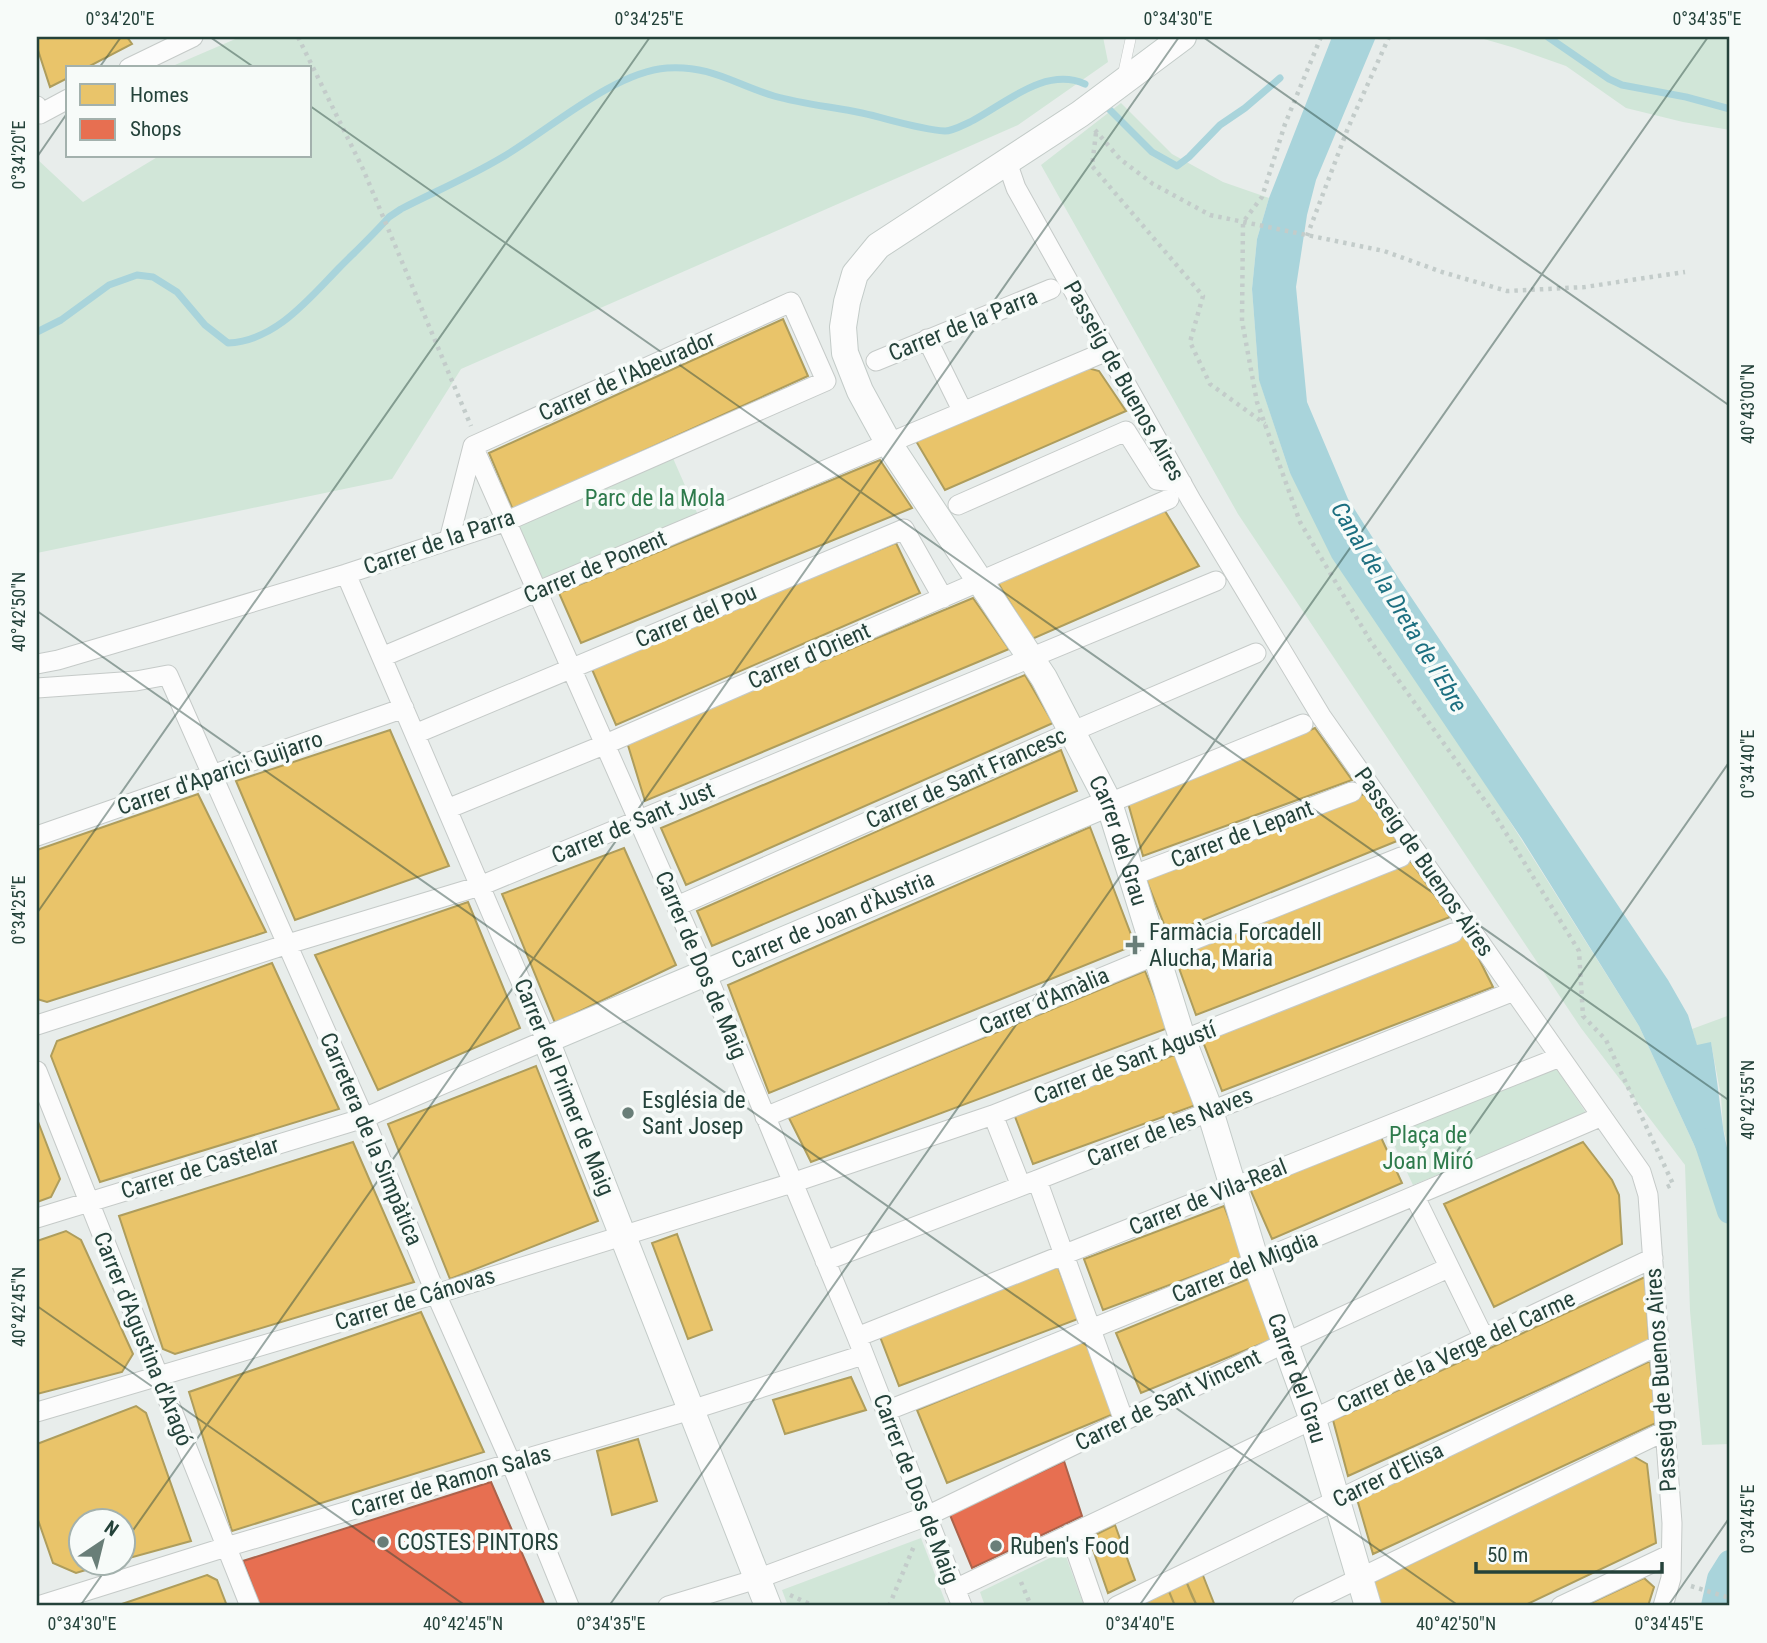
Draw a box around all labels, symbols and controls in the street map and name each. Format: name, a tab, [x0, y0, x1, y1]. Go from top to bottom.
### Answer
text: 0°34'20"E	[85, 8, 155, 29]
text: 0°34'25"E	[614, 8, 684, 29]
text: 0°34'30"E	[1143, 8, 1213, 29]
text: 0°34'35"E	[1672, 8, 1742, 29]
legend	[66, 66, 312, 158]
text: Homes	[130, 83, 189, 107]
text: Shops	[130, 117, 182, 141]
text: 0°34'20"E	[8, 120, 29, 190]
street label: Passeig de Buenos Aires	[1058, 276, 1190, 486]
street label: Carrer de la Parra	[885, 283, 1041, 367]
street label: Carrer de l'Abeurador	[535, 325, 719, 427]
text: 40°43'00"N	[1737, 364, 1758, 444]
park label: Parc de la Mola	[585, 485, 725, 512]
water label: Canal de la Dreta de l'Ebre	[1325, 497, 1473, 717]
street label: Carrer de la Parra	[360, 503, 518, 581]
street label: Carrer de Ponent	[520, 525, 670, 609]
text: 40°42'50"N	[8, 572, 29, 652]
street label: Carrer del Pou	[631, 578, 761, 654]
street label: Carrer d'Orient	[744, 617, 874, 695]
street label: Carrer de Sant Francesc	[862, 722, 1070, 834]
street label: Carrer d'Aparici Guijarro	[114, 725, 326, 821]
text: 0°34'40"E	[1737, 729, 1758, 799]
street label: Passeig de Buenos Aires	[1349, 762, 1499, 962]
street label: Carrer del Grau	[1083, 771, 1154, 909]
street label: Carrer de Sant Just	[548, 777, 718, 869]
street label: Carrer de Lepant	[1167, 794, 1317, 874]
street label: Carrer de Joan d'Àustria	[727, 865, 938, 974]
street label: Carrer de Dos de Maig	[649, 867, 753, 1063]
text: 0°34'25"E	[8, 875, 29, 945]
place label: Farmàcia Forcadell Alucha, Maria	[1149, 919, 1322, 972]
marker: Farmàcia Forcadell Alucha, Maria	[1127, 937, 1143, 953]
street label: Carrer d'Amàlia	[975, 962, 1113, 1040]
street label: Carrer del Primer de Maig	[508, 975, 620, 1199]
street label: Carrer de Sant Agustí	[1030, 1015, 1221, 1110]
street label: Carretera de la Simpàtica	[314, 1028, 428, 1250]
text: 40°42'55"N	[1737, 1060, 1758, 1140]
street label: Carrer de les Naves	[1083, 1081, 1257, 1173]
place label: Església de Sant Josep	[642, 1087, 746, 1140]
marker: Església de Sant Josep	[620, 1105, 636, 1121]
park label: Plaça de Joan Miró	[1382, 1122, 1474, 1175]
street label: Carrer de Castelar	[118, 1131, 282, 1205]
street label: Carrer de Vila-Real	[1125, 1153, 1291, 1241]
street label: Carrer del Migdia	[1168, 1225, 1322, 1309]
street label: Carrer d'Agustina d'Aragó	[88, 1228, 198, 1450]
street label: Carrer de Cánovas	[332, 1262, 498, 1336]
text: 40°42'45"N	[8, 1267, 29, 1347]
street label: Passeig de Buenos Aires	[1640, 1267, 1682, 1493]
street label: Carrer de la Verge del Carme	[1333, 1285, 1579, 1419]
street label: Carrer del Grau	[1262, 1309, 1333, 1446]
street label: Carrer de Sant Vincent	[1071, 1343, 1265, 1457]
street label: Carrer de Dos de Maig	[867, 1390, 965, 1588]
street label: Carrer d'Elisa	[1328, 1437, 1448, 1513]
street label: Carrer de Ramon Salas	[348, 1440, 554, 1522]
text: 0°34'45"E	[1737, 1484, 1758, 1554]
north arrow	[66, 1506, 136, 1576]
text: N	[100, 1516, 123, 1541]
place label: COSTES PINTORS	[397, 1529, 558, 1556]
scale bar	[1476, 1531, 1662, 1575]
place label: Ruben's Food	[1010, 1533, 1130, 1560]
marker: COSTES PINTORS	[375, 1534, 391, 1550]
marker: Ruben's Food	[988, 1538, 1004, 1554]
text: 50 m	[1487, 1543, 1528, 1567]
text: 0°34'30"E	[47, 1613, 117, 1634]
text: 40°42'45"N	[423, 1613, 503, 1634]
text: 0°34'35"E	[576, 1613, 646, 1634]
text: 0°34'40"E	[1105, 1613, 1175, 1634]
text: 40°42'50"N	[1416, 1613, 1496, 1634]
text: 0°34'45"E	[1634, 1613, 1704, 1634]

